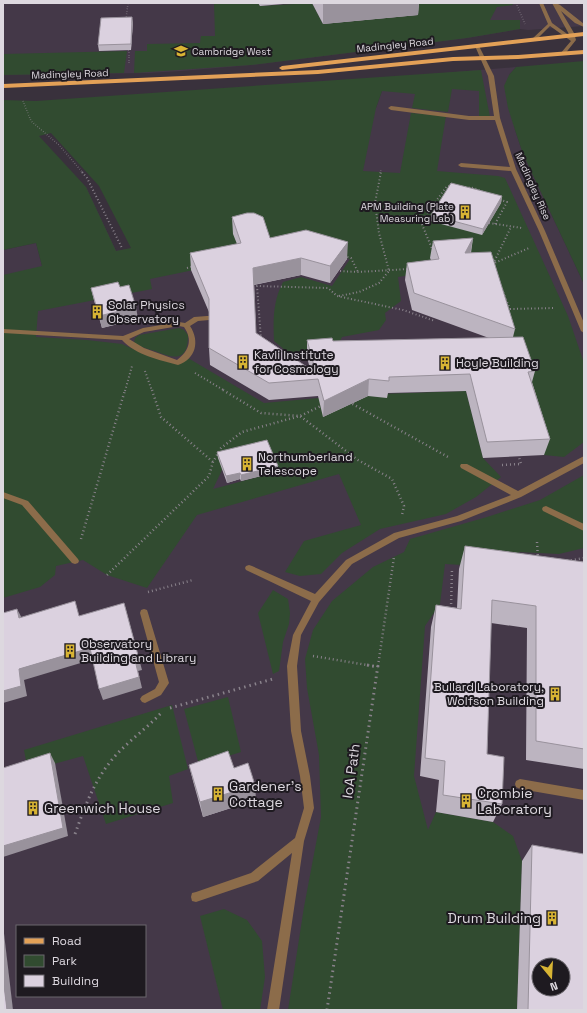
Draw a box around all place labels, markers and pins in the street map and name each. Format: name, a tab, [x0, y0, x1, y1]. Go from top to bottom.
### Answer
school or university icon: Cambridge West	[173, 43, 189, 59]
place label: Cambridge West	[192, 45, 271, 58]
place label: APM Building (Plate Measuring Lab)	[361, 200, 454, 225]
building icon: APM Building (Plate Measuring Lab)	[457, 204, 473, 220]
place label: Solar Physics Observatory	[108, 297, 185, 327]
building icon: Solar Physics Observatory	[89, 304, 105, 320]
place label: Kavli Institute for Cosmology	[254, 347, 339, 377]
building icon: Kavli Institute for Cosmology	[235, 354, 251, 370]
building icon: Hoyle Building	[437, 355, 453, 371]
place label: Hoyle Building	[456, 355, 539, 371]
place label: Northumberland Telescope	[258, 449, 353, 479]
building icon: Northumberland Telescope	[239, 456, 255, 472]
place label: Observatory Building and Library	[81, 636, 196, 666]
building icon: Observatory Building and Library	[62, 643, 78, 659]
place label: Bullard Laboratory, Wolfson Building	[434, 679, 544, 709]
building icon: Bullard Laboratory, Wolfson Building	[547, 686, 563, 702]
place label: Gardener's Cottage	[229, 777, 302, 811]
place label: Crombie Laboratory	[477, 784, 552, 818]
building icon: Gardener's Cottage	[210, 786, 226, 802]
building icon: Crombie Laboratory	[458, 793, 474, 809]
place label: Greenwich House	[44, 799, 161, 817]
building icon: Greenwich House	[25, 800, 41, 816]
place label: Drum Building	[448, 909, 541, 927]
building icon: Drum Building	[544, 910, 560, 926]

